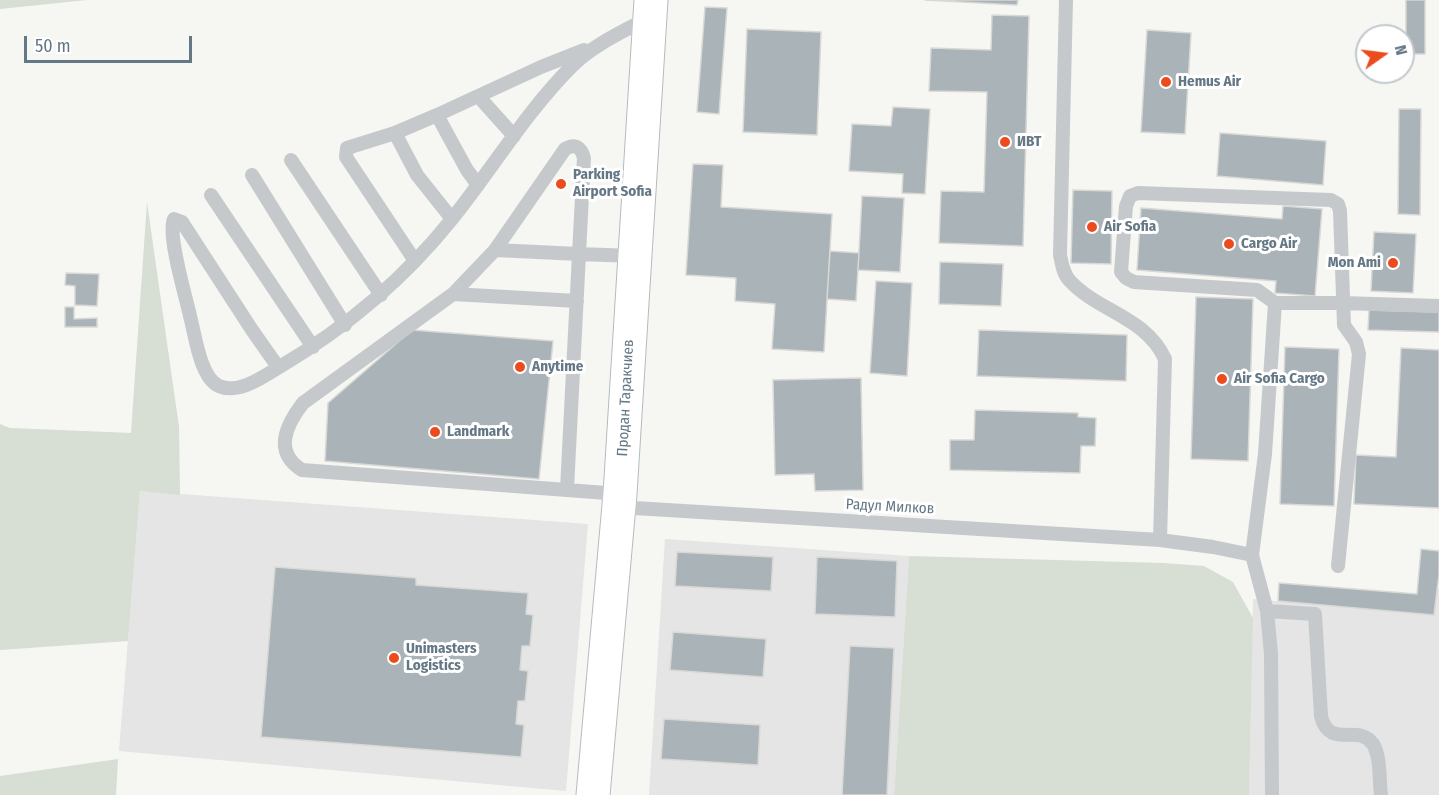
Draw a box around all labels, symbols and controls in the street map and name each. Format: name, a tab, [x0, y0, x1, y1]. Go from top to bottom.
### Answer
scale bar	[27, 24, 195, 62]
north arrow	[1355, 24, 1415, 84]
text: 50 m	[35, 35, 71, 57]
text: N	[1391, 43, 1411, 57]
place label: Hemus Air	[1178, 73, 1241, 91]
marker: Hemus Air	[1159, 75, 1173, 89]
place label: ИВТ	[1017, 133, 1041, 151]
marker: ИВТ	[998, 135, 1012, 149]
place label: Parking Airport Sofia	[573, 166, 652, 201]
marker: Parking Airport Sofia	[554, 177, 568, 191]
place label: Air Sofia	[1104, 218, 1156, 236]
marker: Air Sofia	[1085, 220, 1099, 234]
place label: Cargo Air	[1241, 235, 1297, 253]
marker: Cargo Air	[1222, 237, 1236, 251]
place label: Mon Ami	[1328, 254, 1381, 272]
marker: Mon Ami	[1386, 256, 1400, 270]
street label: Продан Таракчиев	[614, 339, 638, 457]
place label: Anytime	[532, 358, 583, 376]
marker: Anytime	[513, 360, 527, 374]
place label: Air Sofia Cargo	[1234, 370, 1325, 388]
marker: Air Sofia Cargo	[1215, 372, 1229, 386]
place label: Landmark	[447, 423, 509, 441]
marker: Landmark	[428, 425, 442, 439]
street label: Радул Милков	[845, 496, 935, 518]
place label: Unimasters Logistics	[406, 640, 476, 675]
marker: Unimasters Logistics	[387, 651, 401, 665]

